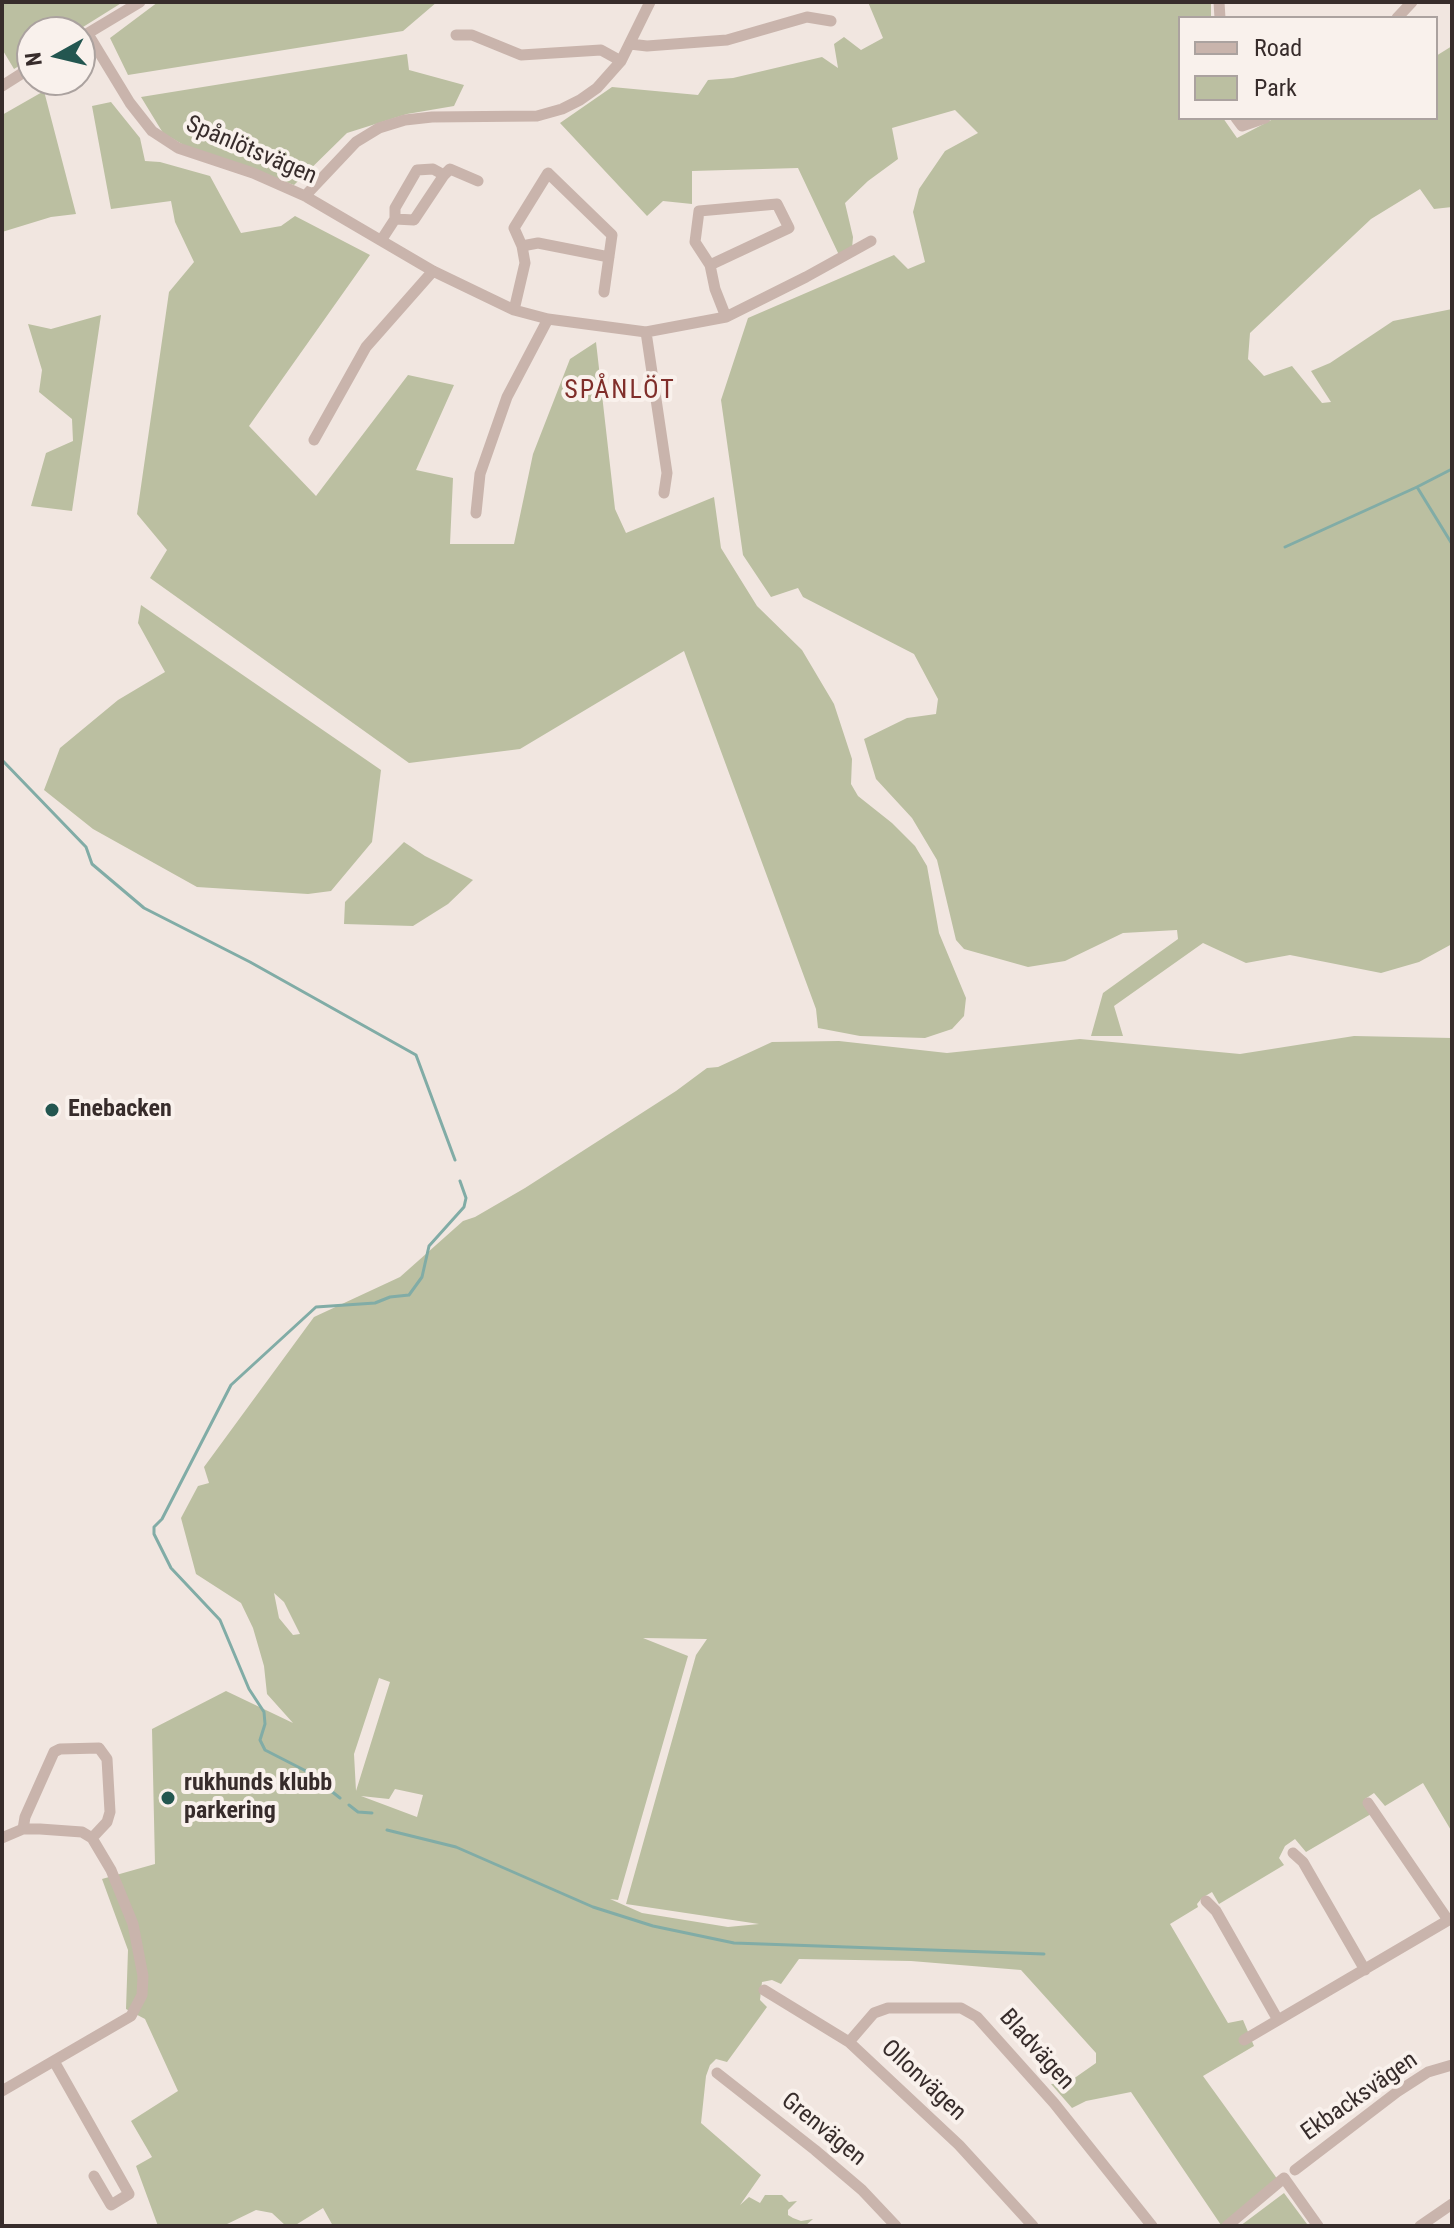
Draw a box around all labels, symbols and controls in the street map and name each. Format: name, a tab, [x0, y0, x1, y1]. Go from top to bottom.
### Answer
north arrow	[16, 16, 96, 96]
legend	[1178, 16, 1438, 120]
text: Road	[1254, 34, 1302, 62]
text: N	[20, 51, 47, 68]
text: Park	[1254, 74, 1297, 102]
street label: Spånlötsvägen	[181, 111, 321, 191]
district label: SPÅNLÖT	[564, 375, 676, 407]
place label: Enebacken	[68, 1096, 172, 1124]
marker: Enebacken	[43, 1101, 61, 1119]
place label: rukhunds klubb parkering	[184, 1770, 332, 1826]
marker: rukhunds klubb parkering	[159, 1789, 177, 1807]
street label: Bladvägen	[992, 2004, 1080, 2096]
street label: Ollonvägen	[875, 2035, 971, 2127]
street label: Ekbacksvägen	[1296, 2046, 1424, 2148]
street label: Grenvägen	[775, 2087, 871, 2173]

